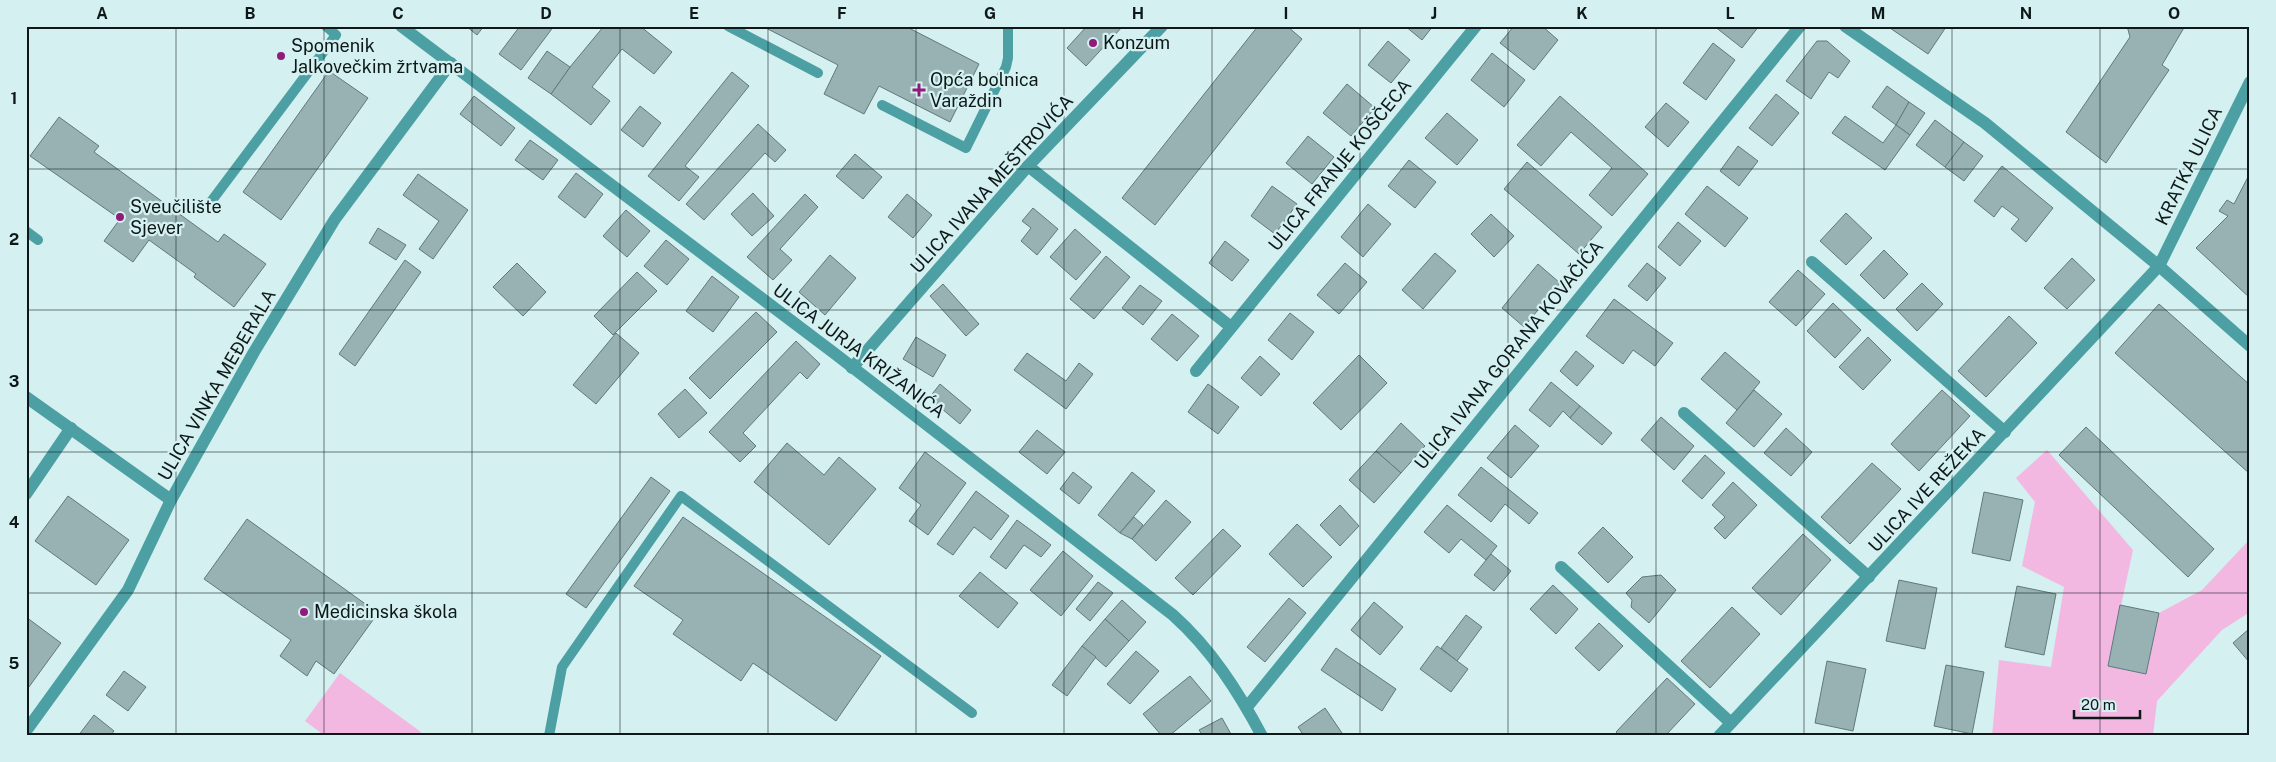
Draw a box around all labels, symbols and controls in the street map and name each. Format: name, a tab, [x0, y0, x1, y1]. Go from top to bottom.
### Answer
text: A	[96, 4, 108, 23]
text: B	[245, 4, 256, 23]
text: C	[392, 4, 404, 23]
text: D	[540, 4, 552, 23]
text: E	[689, 4, 699, 23]
text: F	[837, 4, 847, 23]
text: G	[984, 4, 996, 23]
text: H	[1132, 4, 1144, 23]
text: I	[1284, 4, 1288, 23]
text: J	[1431, 4, 1437, 23]
text: K	[1576, 4, 1588, 23]
text: L	[1725, 4, 1735, 23]
text: M	[1871, 4, 1885, 23]
text: N	[2020, 4, 2032, 23]
text: O	[2168, 4, 2180, 23]
place label: Konzum	[1103, 32, 1170, 53]
place label: Spomenik Jalkovečkim žrtvama	[291, 35, 463, 77]
marker: Konzum	[1087, 37, 1099, 49]
marker: Spomenik Jalkovečkim žrtvama	[275, 50, 287, 62]
place label: Opća bolnica Varaždin	[930, 69, 1039, 111]
street label: ULICA FRANJE KOŠČECA	[1264, 74, 1416, 255]
marker: Opća bolnica Varaždin	[912, 83, 926, 97]
text: 1	[11, 89, 17, 108]
street label: ULICA IVANA MEŠTROVIĆA	[905, 89, 1077, 277]
street label: KRATKA ULICA	[2151, 103, 2226, 228]
place label: Sveučilište Sjever	[130, 196, 222, 238]
marker: Sveučilište Sjever	[114, 211, 126, 223]
text: 2	[9, 230, 19, 249]
street label: ULICA IVANA GORANA KOVAČIĆA	[1409, 235, 1608, 473]
street label: ULICA JURJA KRIŽANIĆA	[769, 278, 950, 422]
street label: ULICA VINKA MEĐERALA	[153, 285, 280, 484]
text: 3	[9, 372, 19, 391]
street label: ULICA IVE REŽEKA	[1864, 423, 1990, 556]
text: 4	[9, 513, 20, 532]
place label: Medicinska škola	[314, 601, 457, 622]
marker: Medicinska škola	[298, 606, 310, 618]
text: 5	[9, 654, 20, 673]
scale bar	[2074, 687, 2140, 719]
text: 20 m	[2081, 696, 2116, 713]

